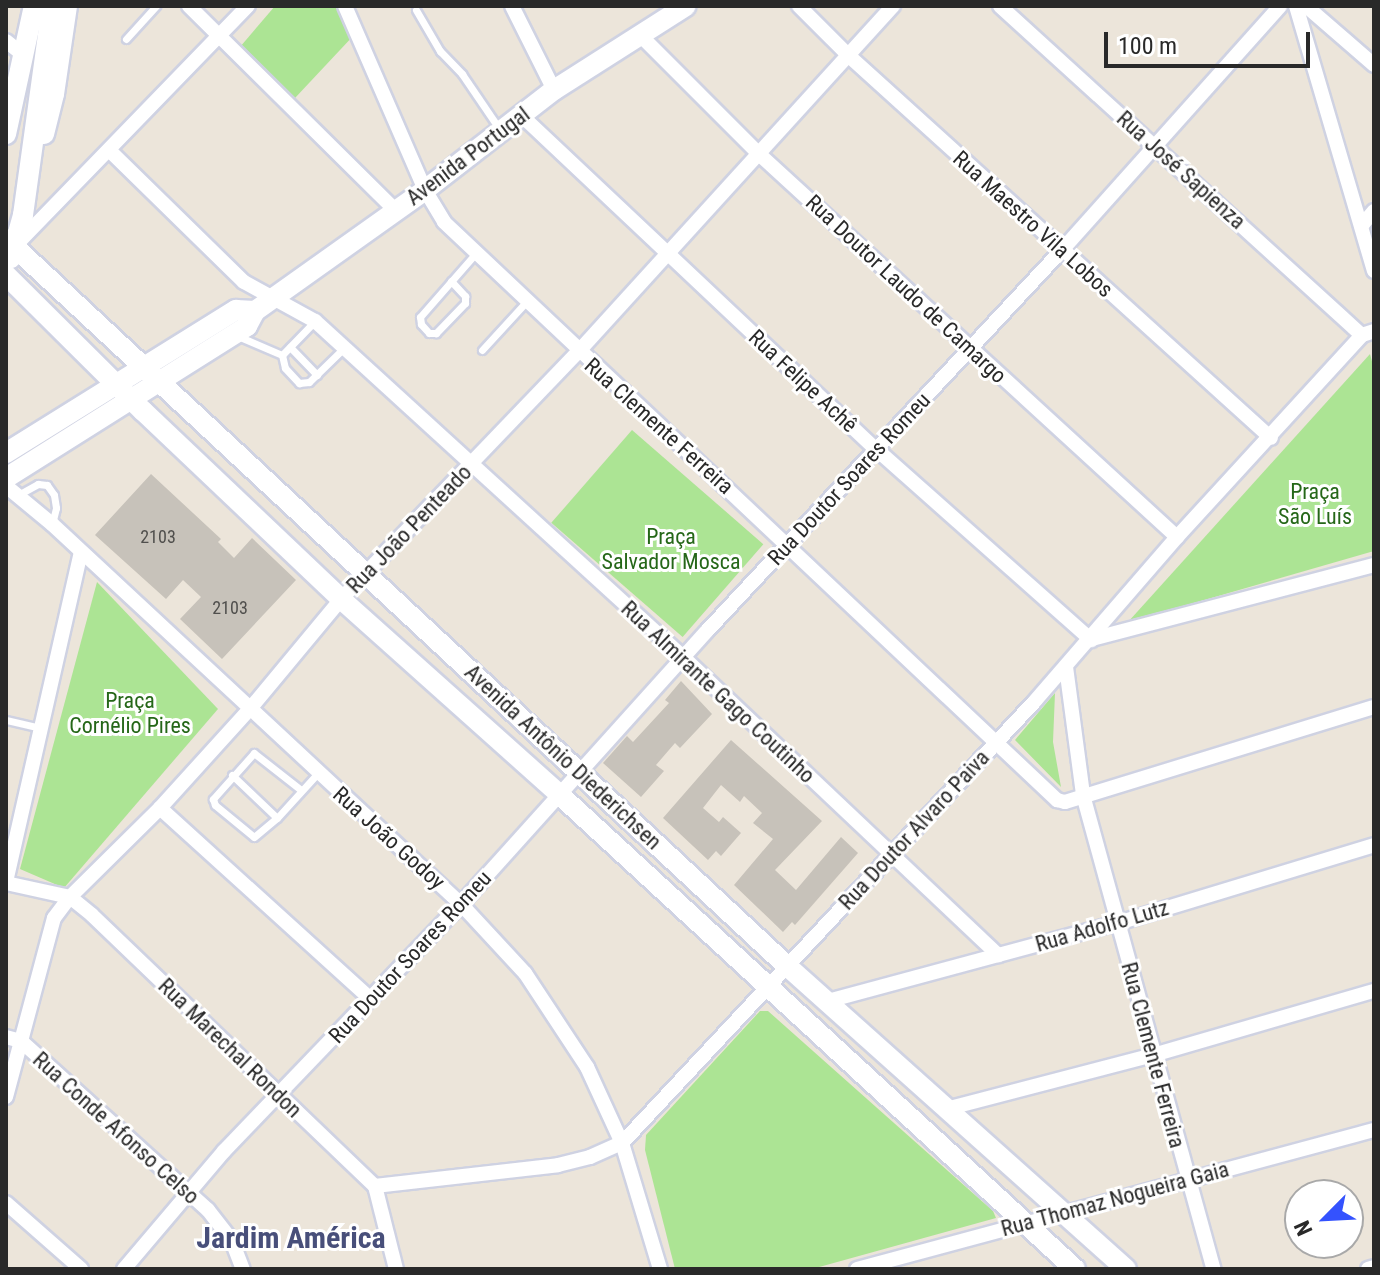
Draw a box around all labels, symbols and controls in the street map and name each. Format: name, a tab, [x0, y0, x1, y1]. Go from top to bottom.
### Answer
scale bar	[1108, 16, 1314, 66]
text: 100 m	[1118, 32, 1177, 60]
street label: Avenida Portugal	[401, 101, 535, 211]
street label: Rua José Sapienza	[1111, 105, 1251, 235]
street label: Rua Maestro Vila Lobos	[948, 145, 1118, 303]
street label: Rua Doutor Laudo de Camargo	[800, 189, 1012, 389]
street label: Rua Felipe Achê	[743, 324, 863, 438]
street label: Rua Clemente Ferreira	[579, 352, 739, 500]
street label: Rua Doutor Soares Romeu	[762, 387, 936, 571]
street label: Rua João Penteado	[341, 459, 477, 599]
park label: Praça São Luís	[1278, 478, 1352, 530]
park label: Praça Salvador Mosca	[602, 523, 740, 574]
house number: 2103	[140, 526, 176, 548]
street label: Rua Almirante Gago Coutinho	[616, 595, 820, 789]
house number: 2103	[212, 597, 248, 619]
street label: Avenida Antônio Diederichsen	[459, 659, 667, 855]
park label: Praça Cornélio Pires	[69, 687, 191, 738]
street label: Rua Doutor Alvaro Paiva	[833, 745, 995, 915]
street label: Rua João Godoy	[328, 781, 450, 895]
street label: Rua Doutor Soares Romeu	[323, 865, 497, 1049]
street label: Rua Adolfo Lutz	[1032, 894, 1172, 958]
street label: Rua Clemente Ferreira	[1116, 959, 1190, 1151]
street label: Rua Marechal Rondon	[153, 973, 307, 1123]
street label: Rua Conde Afonso Celso	[27, 1046, 205, 1210]
street label: Rua Thomaz Nogueira Gaia	[998, 1156, 1232, 1242]
north arrow	[1284, 1179, 1364, 1259]
text: N	[1289, 1217, 1318, 1239]
district label: Jardim América	[196, 1220, 386, 1256]

